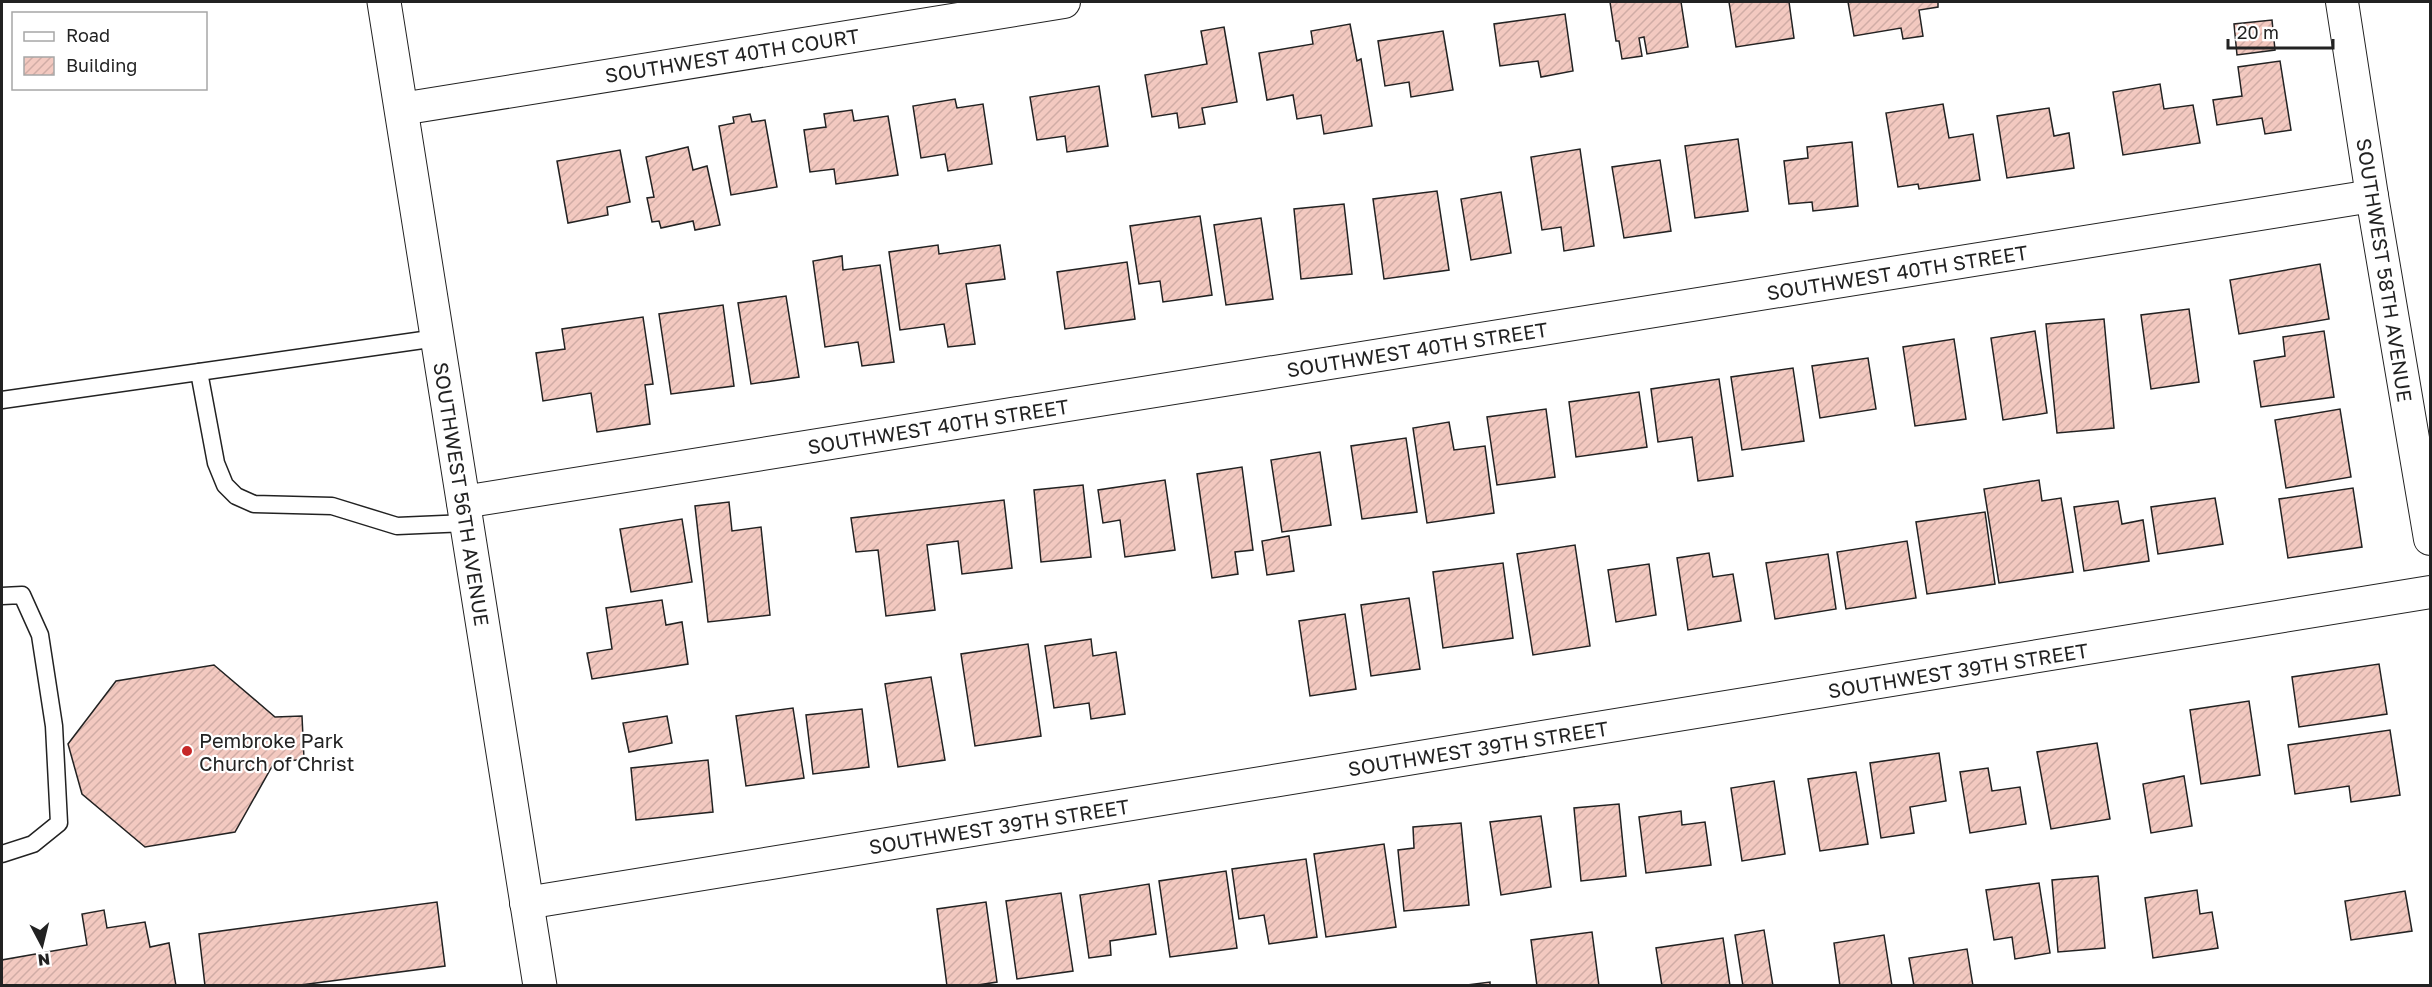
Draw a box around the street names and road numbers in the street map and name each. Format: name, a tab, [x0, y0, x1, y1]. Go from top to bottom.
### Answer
street label: SOUTHWEST 40TH COURT	[603, 23, 861, 87]
street label: SOUTHWEST 58TH AVENUE	[2352, 136, 2418, 404]
street label: SOUTHWEST 40TH STREET	[1765, 239, 2029, 305]
street label: SOUTHWEST 40TH STREET	[1285, 316, 1549, 382]
street label: SOUTHWEST 56TH AVENUE	[429, 360, 495, 628]
street label: SOUTHWEST 40TH STREET	[806, 393, 1070, 459]
street label: SOUTHWEST 39TH STREET	[1826, 638, 2090, 702]
street label: SOUTHWEST 39TH STREET	[1346, 716, 1610, 780]
street label: SOUTHWEST 39TH STREET	[867, 794, 1131, 858]

